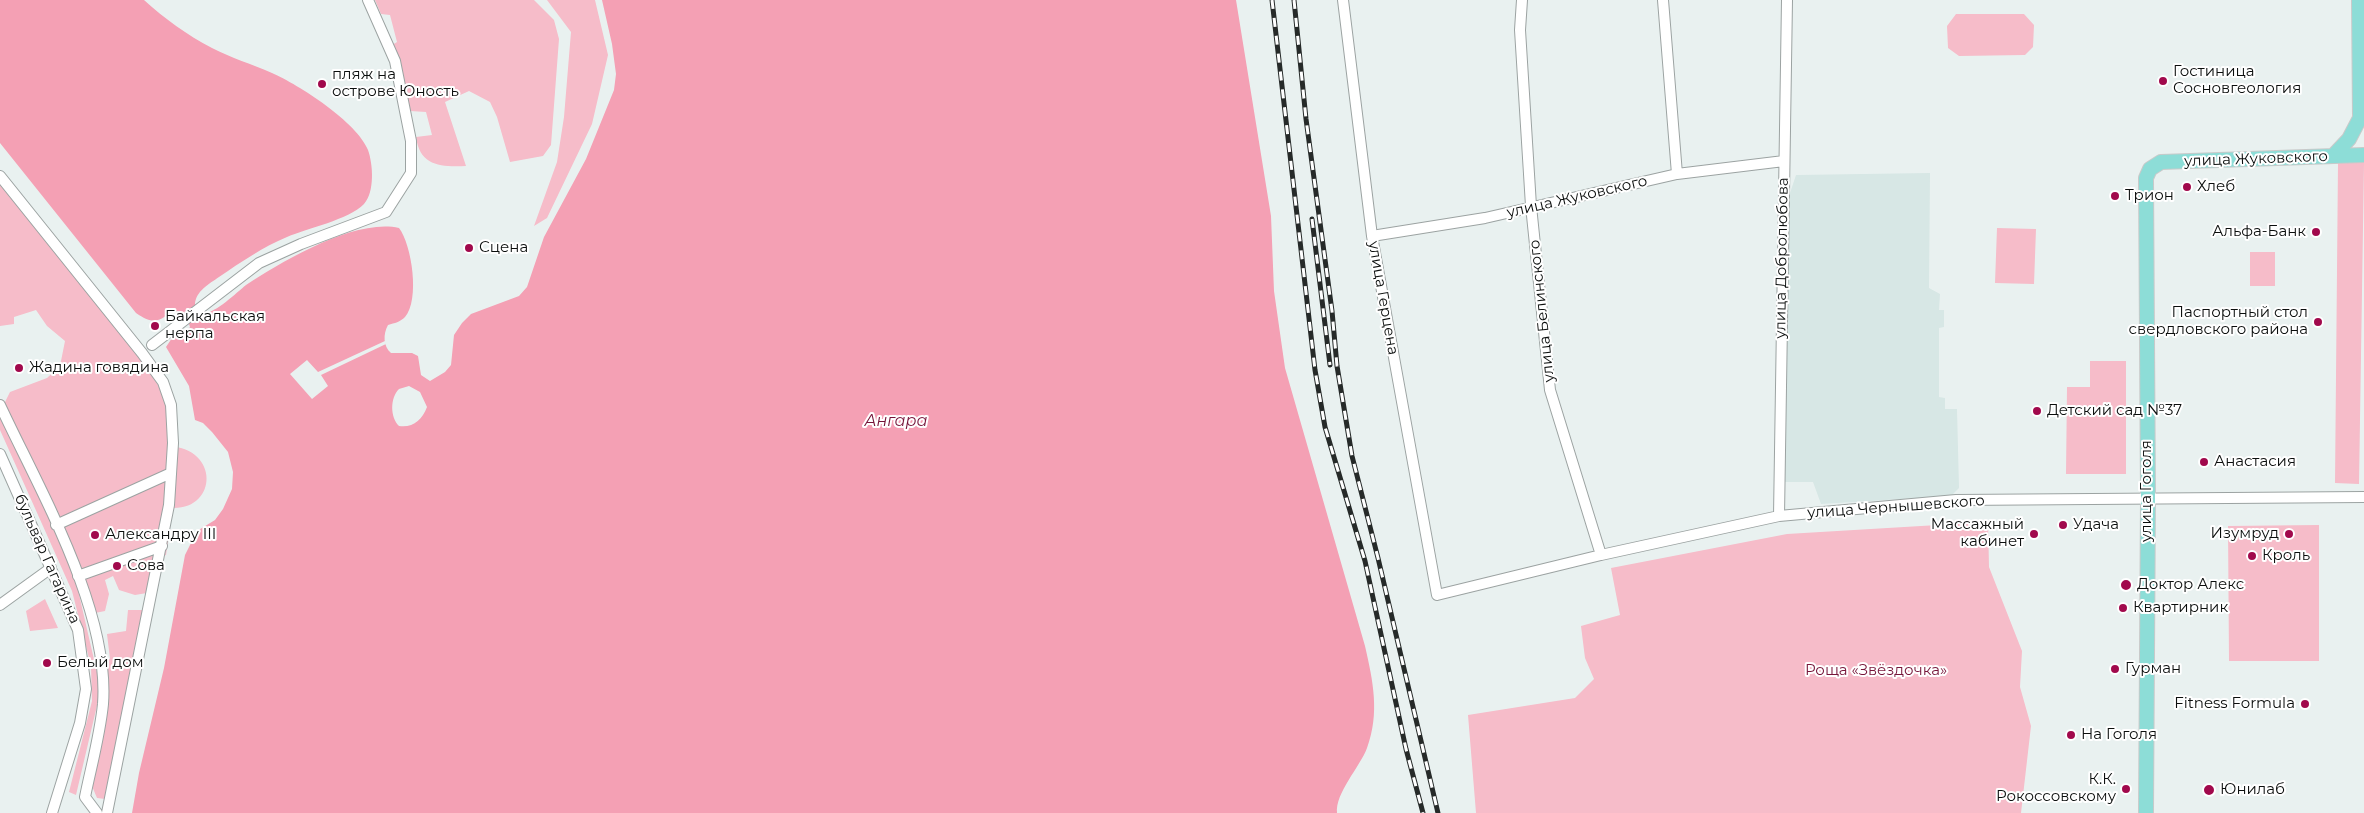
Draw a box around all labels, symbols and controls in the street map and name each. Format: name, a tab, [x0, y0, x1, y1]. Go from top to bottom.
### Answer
place label: Гостиница Сосновгеология	[2173, 63, 2301, 98]
place label: пляж на острове Юность	[332, 66, 459, 101]
marker: Гостиница Сосновгеология	[2157, 75, 2169, 87]
marker: пляж на острове Юность	[316, 78, 328, 90]
street label: улица Жуковского	[2184, 147, 2328, 171]
street label: улица Жуковского	[1505, 172, 1649, 222]
street label: улица Добролюбова	[1772, 177, 1792, 339]
place label: Хлеб	[2197, 178, 2235, 196]
marker: Хлеб	[2181, 181, 2193, 193]
place label: Трион	[2125, 187, 2174, 205]
marker: Трион	[2109, 190, 2121, 202]
place label: Альфа-Банк	[2212, 223, 2306, 241]
marker: Альфа-Банк	[2310, 226, 2322, 238]
place label: Сцена	[479, 239, 528, 257]
street label: улица Белинского	[1526, 239, 1558, 383]
street label: улица Герцена	[1364, 240, 1402, 356]
marker: Сцена	[463, 242, 475, 254]
place label: Паспортный стол свердловского района	[2129, 304, 2308, 339]
place label: Байкальская нерпа	[165, 308, 265, 343]
marker: Паспортный стол свердловского района	[2312, 316, 2324, 328]
marker: Байкальская нерпа	[149, 320, 161, 332]
place label: Жадина говядина	[29, 359, 169, 377]
marker: Жадина говядина	[13, 362, 25, 374]
place label: Детский сад №37	[2047, 402, 2182, 420]
marker: Детский сад №37	[2031, 405, 2043, 417]
water label: Ангара	[865, 411, 927, 431]
street label: улица Гоголя	[2138, 440, 2156, 542]
place label: Анастасия	[2214, 453, 2296, 471]
marker: Анастасия	[2198, 456, 2210, 468]
street label: бульвар Гагарина	[10, 491, 84, 627]
street label: улица Чернышевского	[1807, 492, 1985, 522]
place label: Массажный кабинет	[1931, 516, 2024, 551]
place label: Удача	[2073, 516, 2119, 534]
marker: Удача	[2057, 519, 2069, 531]
place label: Изумруд	[2211, 525, 2279, 543]
place label: Александру III	[105, 526, 216, 544]
marker: Массажный кабинет	[2028, 528, 2040, 540]
marker: Изумруд	[2283, 528, 2295, 540]
marker: Александру III	[89, 529, 101, 541]
place label: Кроль	[2262, 547, 2310, 565]
marker: Кроль	[2246, 550, 2258, 562]
place label: Сова	[127, 557, 165, 575]
marker: Сова	[111, 560, 123, 572]
place label: Доктор Алекс	[2137, 576, 2244, 594]
marker: Доктор Алекс	[2119, 578, 2133, 592]
place label: Квартирник	[2133, 599, 2228, 617]
marker: Квартирник	[2117, 602, 2129, 614]
place label: Белый дом	[57, 654, 144, 672]
marker: Белый дом	[41, 657, 53, 669]
place label: Гурман	[2125, 660, 2181, 678]
park label: Роща «Звёздочка»	[1805, 662, 1947, 680]
marker: Гурман	[2109, 663, 2121, 675]
place label: Fitness Formula	[2174, 695, 2295, 713]
marker: Fitness Formula	[2299, 698, 2311, 710]
place label: На Гоголя	[2081, 726, 2157, 744]
marker: На Гоголя	[2065, 729, 2077, 741]
place label: К.К. Рокоссовскому	[1996, 771, 2116, 806]
place label: Юнилаб	[2220, 781, 2285, 799]
marker: К.К. Рокоссовскому	[2120, 783, 2132, 795]
marker: Юнилаб	[2202, 783, 2216, 797]

